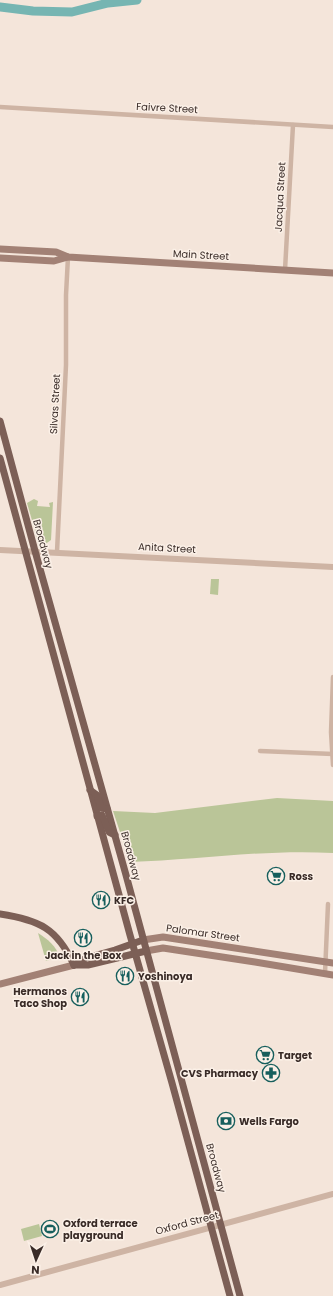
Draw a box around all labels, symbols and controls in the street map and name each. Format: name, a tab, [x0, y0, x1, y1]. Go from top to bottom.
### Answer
street label: Faivre Street	[136, 99, 199, 117]
street label: Jacqua Street	[271, 161, 289, 232]
street label: Main Street	[173, 246, 230, 264]
street label: Silvas Street	[46, 373, 64, 435]
street label: Broadway	[29, 518, 57, 571]
street label: Anita Street	[138, 539, 197, 557]
street label: Broadway	[117, 830, 145, 883]
supermarket icon: Ross	[266, 866, 286, 886]
place label: Ross	[289, 869, 313, 884]
restaurant icon: KFC	[91, 890, 111, 910]
place label: KFC	[114, 893, 134, 908]
street label: Palomar Street	[165, 920, 241, 946]
restaurant icon: Jack in the Box	[73, 928, 93, 948]
place label: Jack in the Box	[45, 948, 121, 963]
restaurant icon: Yoshinoya	[115, 966, 135, 986]
place label: Yoshinoya	[138, 969, 193, 984]
place label: Hermanos Taco Shop	[13, 984, 67, 1011]
restaurant icon: Hermanos Taco Shop	[70, 987, 90, 1007]
supermarket icon: Target	[255, 1045, 275, 1065]
place label: Target	[278, 1048, 312, 1063]
pharmacy icon: CVS Pharmacy	[261, 1063, 281, 1083]
place label: CVS Pharmacy	[181, 1066, 259, 1081]
bank icon: Wells Fargo	[216, 1111, 236, 1131]
place label: Wells Fargo	[239, 1114, 300, 1129]
street label: Broadway	[202, 1142, 230, 1195]
street label: Oxford Street	[154, 1207, 221, 1239]
place label: Oxford terrace playground	[63, 1216, 138, 1243]
sports icon: Oxford terrace playground	[40, 1219, 60, 1239]
north arrow	[16, 1240, 56, 1280]
text: N	[31, 1262, 40, 1278]

